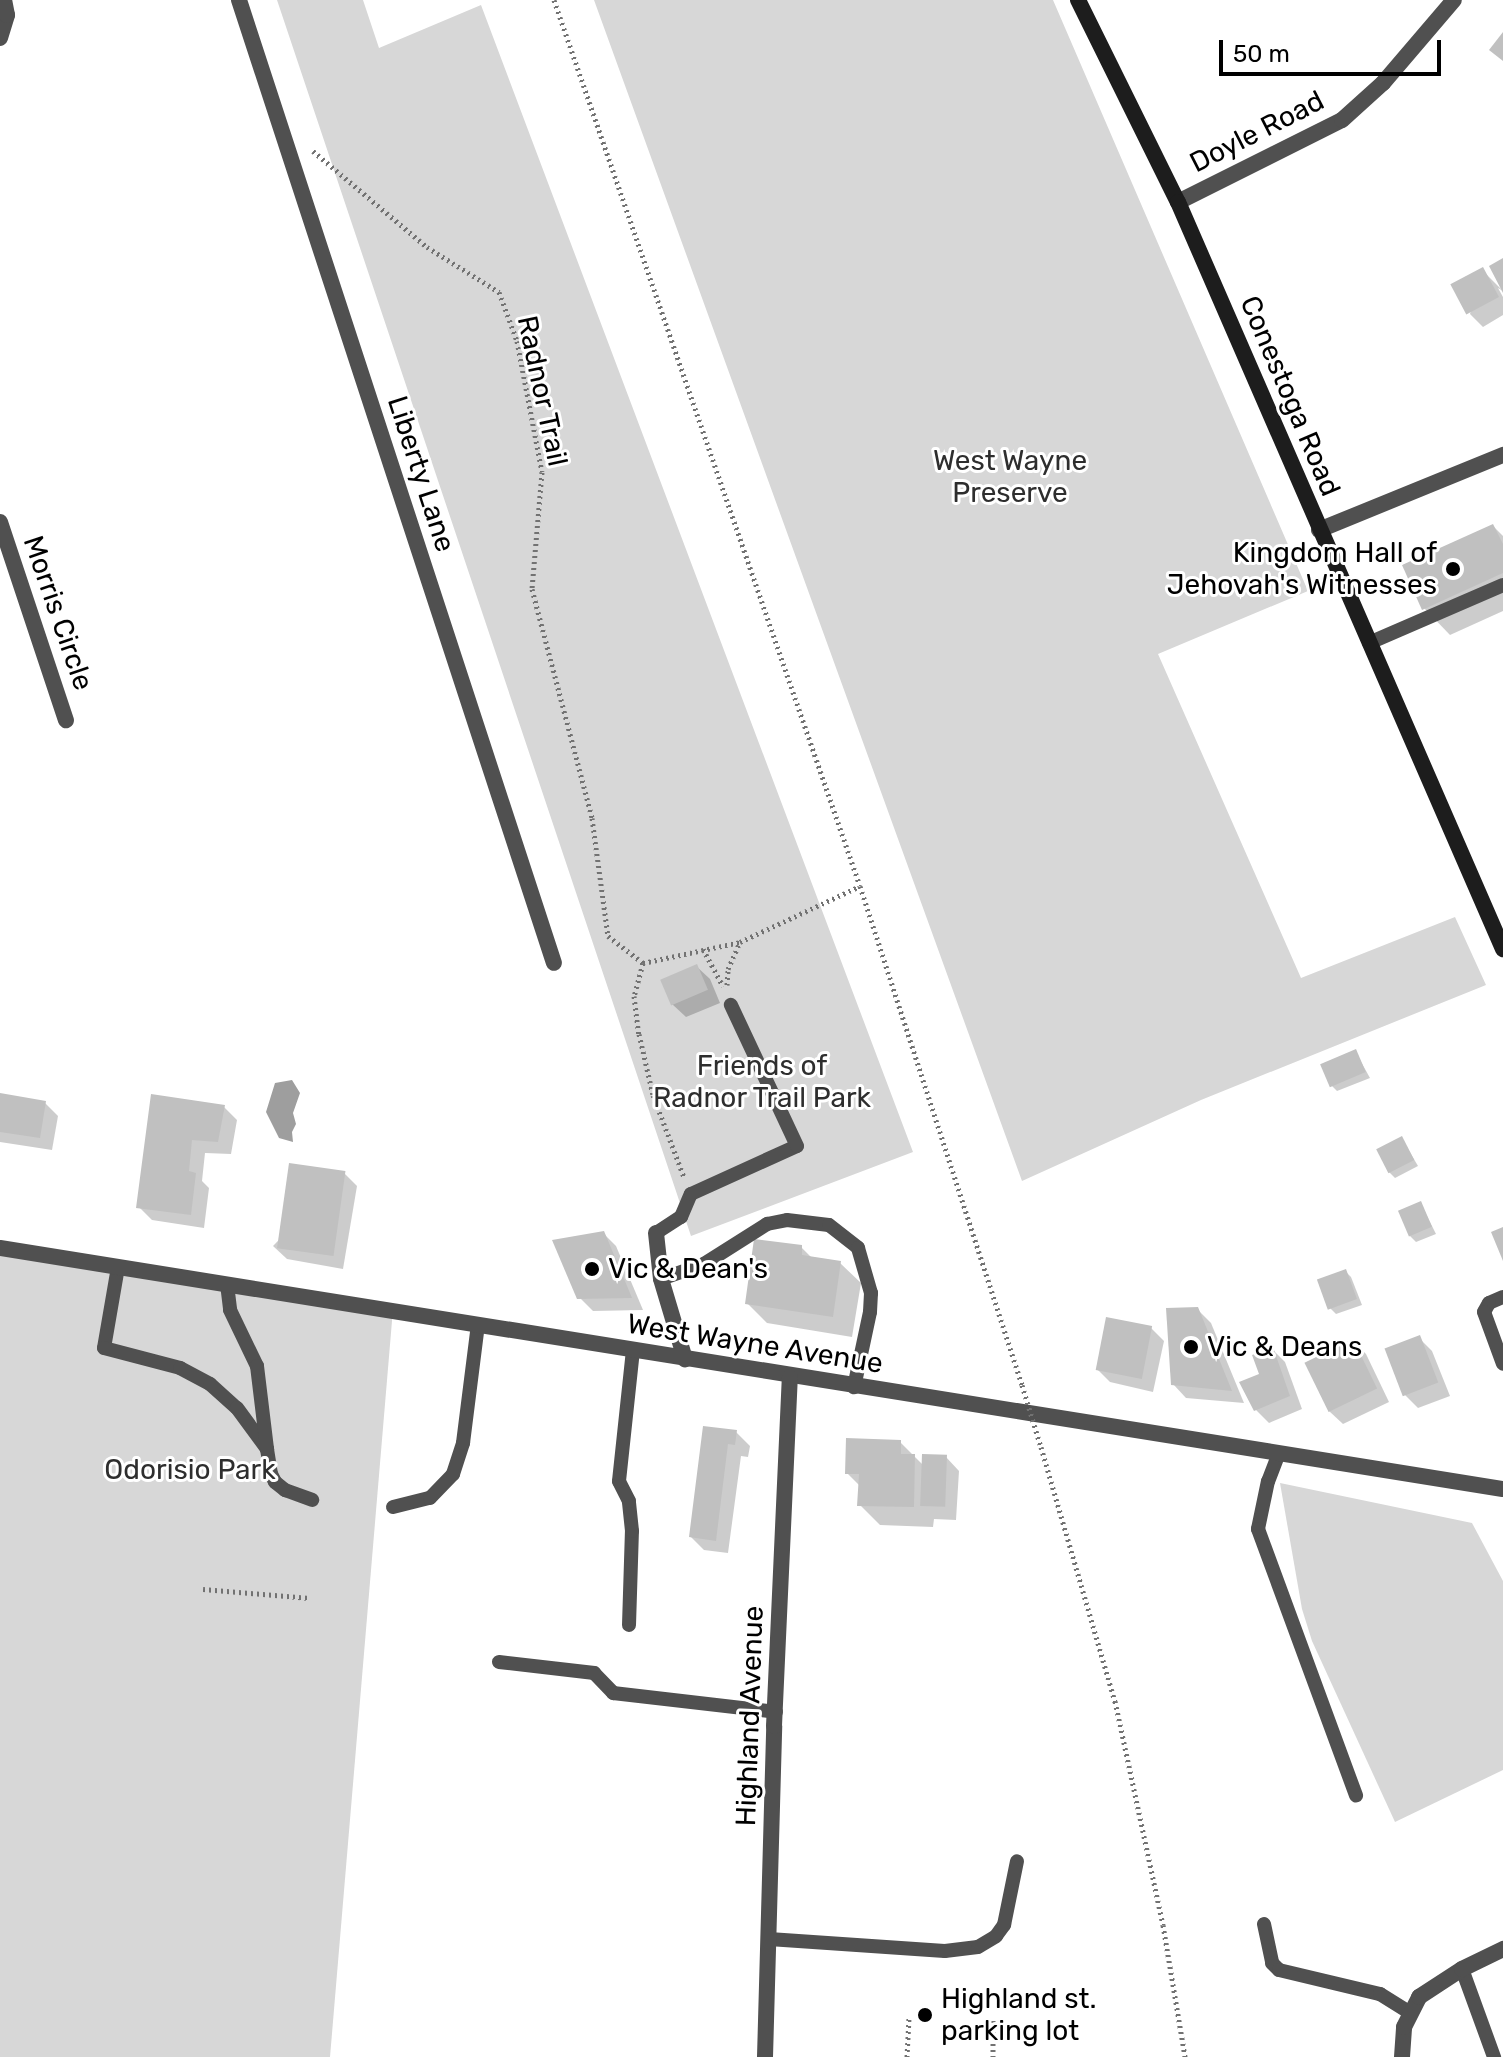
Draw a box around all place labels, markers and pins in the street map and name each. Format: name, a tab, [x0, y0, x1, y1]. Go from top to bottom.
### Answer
place label: Kingdom Hall of Jehovah's Witnesses	[1166, 536, 1437, 602]
marker: Kingdom Hall of Jehovah's Witnesses	[1444, 560, 1462, 578]
place label: Vic & Dean's	[608, 1252, 768, 1286]
marker: Vic & Dean's	[583, 1260, 601, 1278]
place label: Vic & Deans	[1207, 1330, 1362, 1364]
marker: Vic & Deans	[1182, 1338, 1200, 1356]
place label: Highland st. parking lot	[941, 1982, 1097, 2048]
marker: Highland st. parking lot	[916, 2006, 934, 2024]

